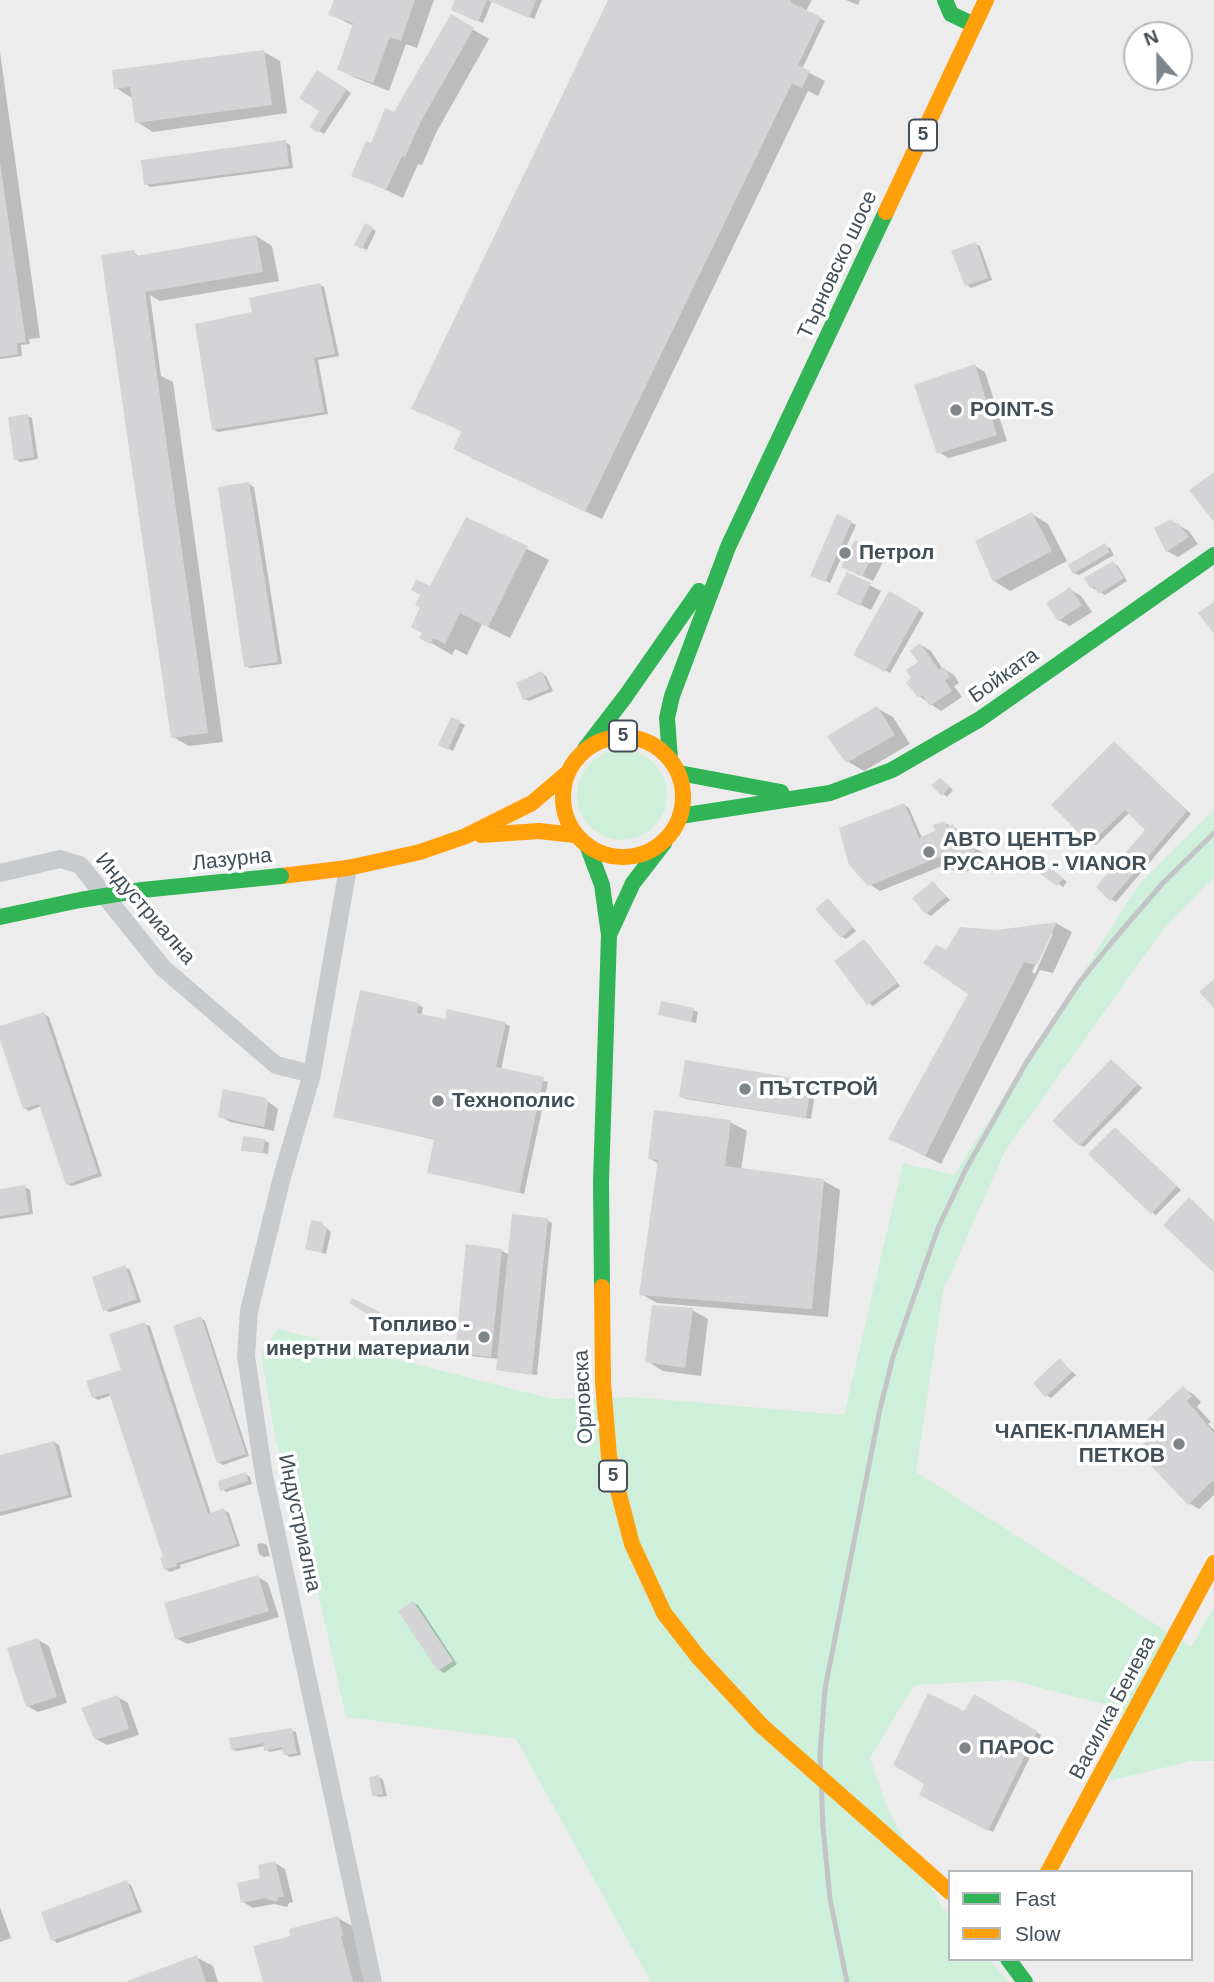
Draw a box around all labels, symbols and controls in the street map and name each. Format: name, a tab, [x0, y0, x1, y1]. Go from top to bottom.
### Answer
north arrow	[1123, 21, 1193, 91]
text: N	[1141, 26, 1161, 50]
road number: 5	[909, 119, 937, 150]
street label: Търновско шосе	[793, 187, 883, 343]
place label: POINT-S	[970, 397, 1054, 423]
marker: POINT-S	[948, 402, 964, 418]
place label: Петрол	[859, 540, 934, 566]
marker: Петрол	[837, 545, 853, 561]
street label: Бойката	[964, 643, 1044, 709]
road number: 5	[609, 720, 637, 751]
place label: АВТО ЦЕНТЪР РУСАНОВ - VIANOR	[943, 827, 1147, 877]
street label: Лазурна	[191, 843, 273, 877]
marker: АВТО ЦЕНТЪР РУСАНОВ - VIANOR	[921, 844, 937, 860]
street label: Индустриална	[90, 848, 200, 970]
place label: ПЪТСТРОЙ	[759, 1076, 878, 1102]
marker: ПЪТСТРОЙ	[737, 1081, 753, 1097]
place label: Технополис	[452, 1088, 575, 1114]
marker: Технополис	[430, 1093, 446, 1109]
place label: Топливо - инертни материали	[266, 1312, 470, 1362]
marker: Топливо - инертни материали	[476, 1329, 492, 1345]
street label: Орловска	[569, 1349, 599, 1445]
place label: ЧАПЕК-ПЛАМЕН ПЕТКОВ	[995, 1419, 1165, 1469]
marker: ЧАПЕК-ПЛАМЕН ПЕТКОВ	[1171, 1436, 1187, 1452]
street label: Индустриална	[272, 1452, 326, 1594]
road number: 5	[599, 1460, 627, 1492]
street label: Василка Бенева	[1065, 1632, 1161, 1784]
place label: ПАРОС	[979, 1735, 1054, 1761]
marker: ПАРОС	[957, 1740, 973, 1756]
legend	[948, 1870, 1193, 1961]
text: Fast	[1015, 1887, 1056, 1910]
text: Slow	[1015, 1922, 1061, 1945]

